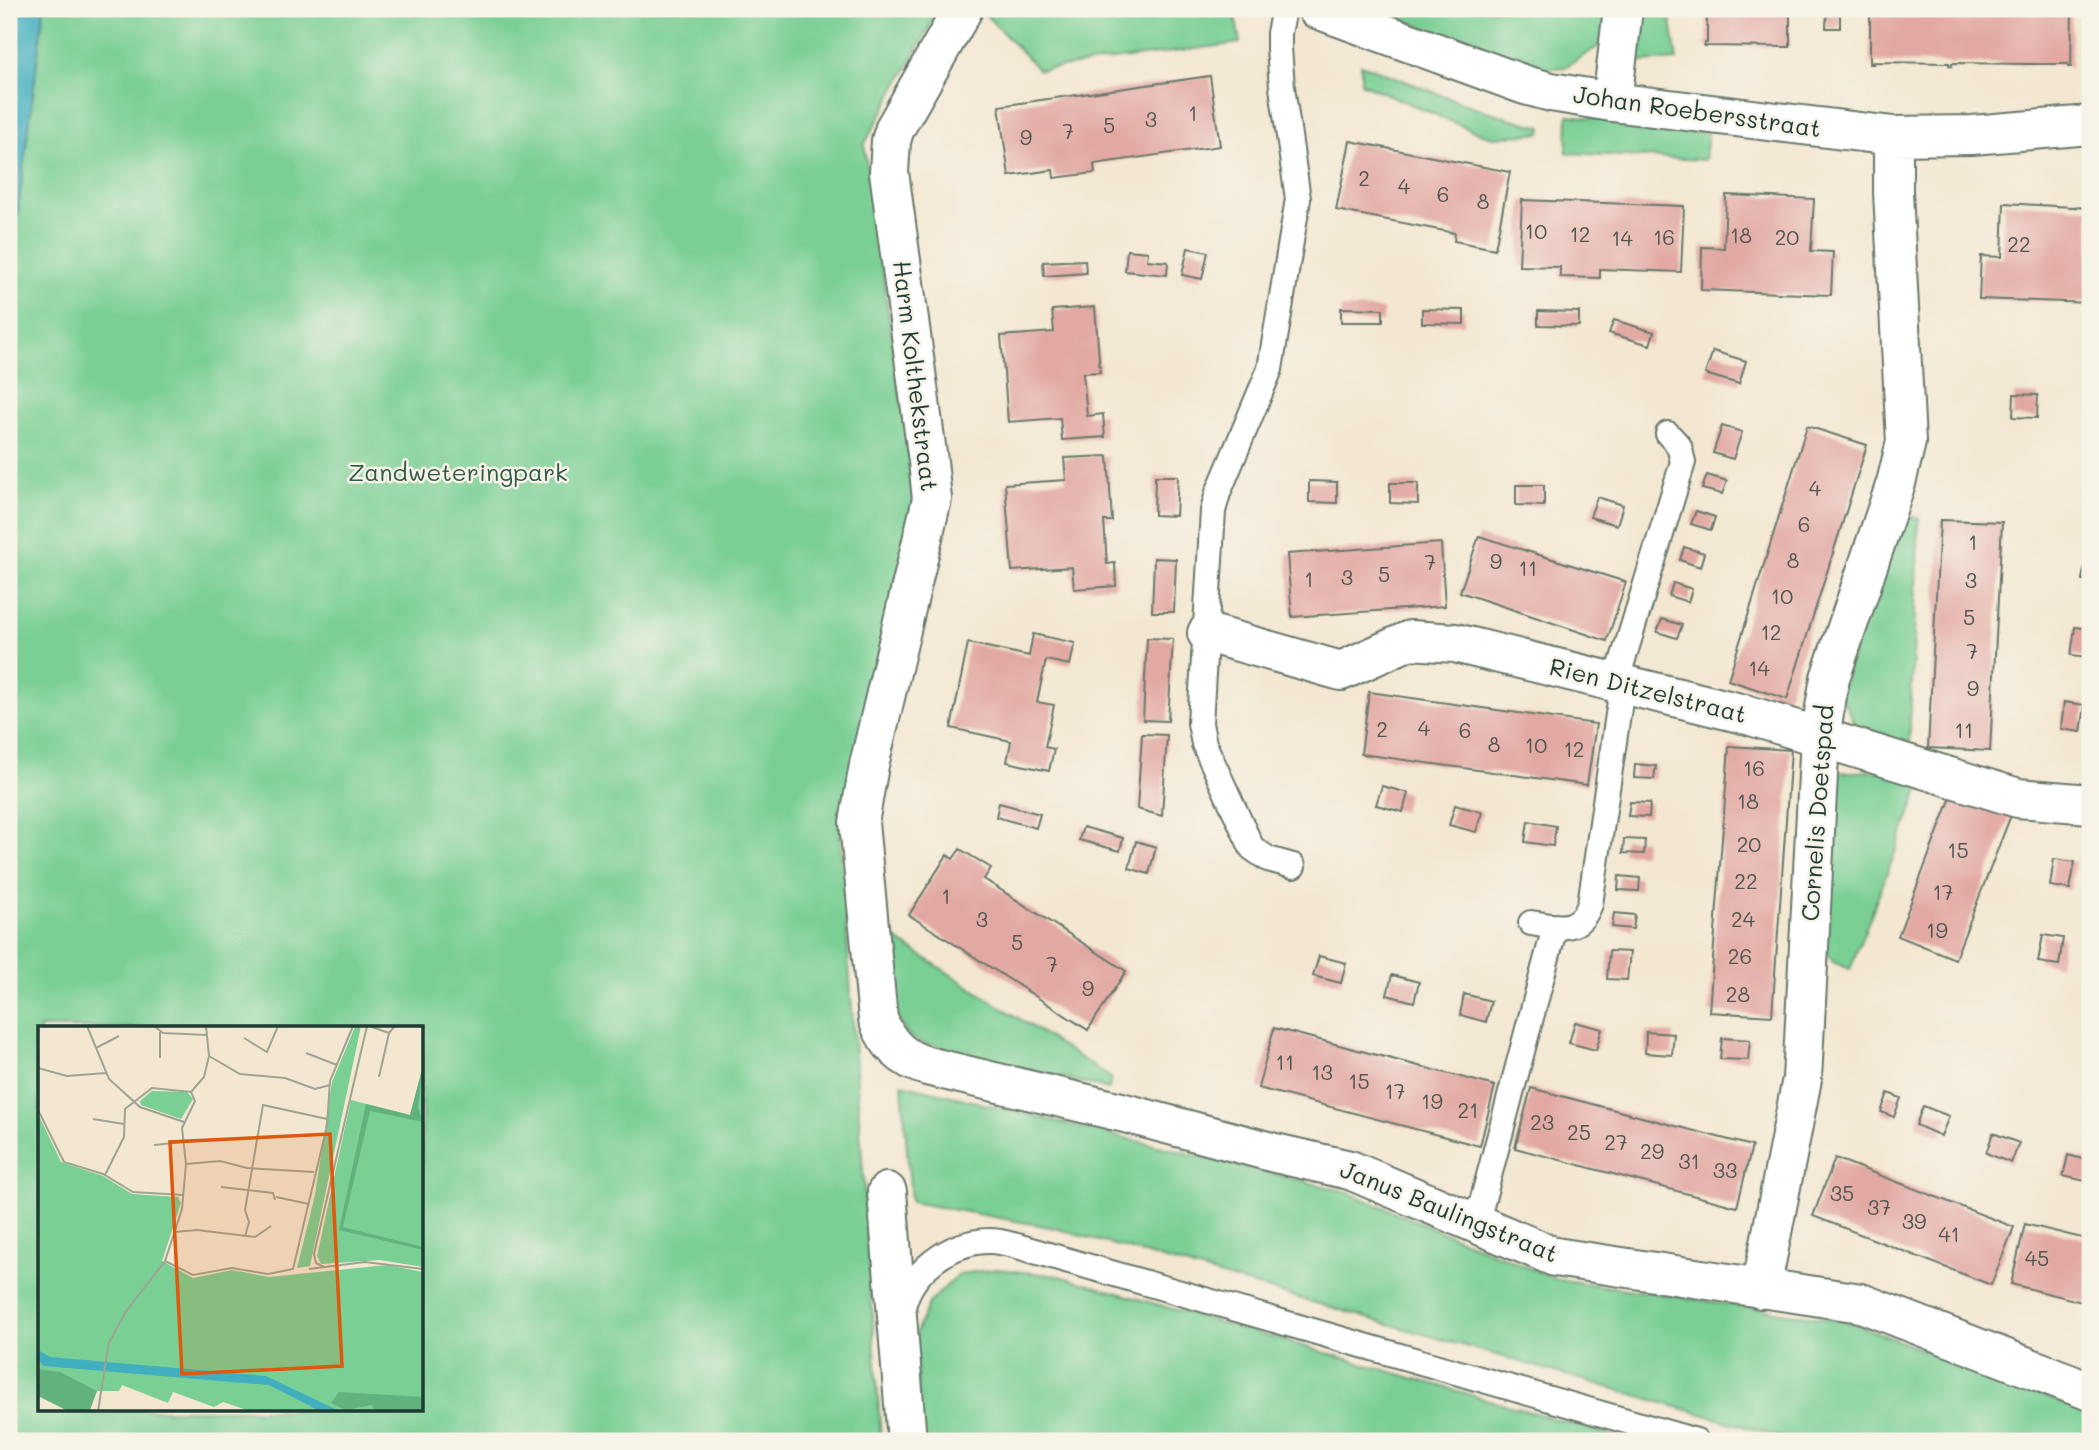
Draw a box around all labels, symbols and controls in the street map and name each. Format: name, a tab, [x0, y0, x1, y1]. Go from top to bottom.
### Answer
street label: Johan Roebersstraat	[1571, 78, 1823, 143]
house number: 1	[1188, 99, 1198, 126]
house number: 3	[1145, 105, 1157, 132]
house number: 5	[1103, 111, 1115, 138]
house number: 7	[1062, 117, 1074, 144]
house number: 9	[1020, 123, 1032, 150]
house number: 2	[1358, 164, 1370, 191]
house number: 4	[1398, 172, 1411, 199]
house number: 6	[1437, 180, 1449, 207]
house number: 8	[1477, 187, 1489, 214]
house number: 10	[1525, 217, 1547, 244]
house number: 12	[1569, 220, 1591, 247]
house number: 18	[1730, 221, 1752, 248]
house number: 16	[1653, 223, 1675, 250]
house number: 20	[1775, 223, 1799, 250]
house number: 14	[1611, 224, 1634, 251]
house number: 22	[2007, 230, 2031, 257]
street label: Harm Kolthekstraat	[887, 259, 946, 493]
park label: Zandweteringpark	[348, 456, 568, 487]
house number: 4	[1809, 474, 1822, 501]
house number: 6	[1798, 510, 1810, 537]
house number: 1	[1968, 528, 1978, 555]
house number: 8	[1787, 546, 1799, 573]
house number: 9	[1490, 547, 1502, 574]
house number: 7	[1424, 548, 1436, 575]
house number: 11	[1519, 554, 1537, 581]
house number: 5	[1378, 560, 1390, 587]
house number: 3	[1341, 563, 1353, 590]
house number: 1	[1304, 565, 1314, 592]
house number: 3	[1965, 566, 1977, 593]
house number: 10	[1771, 582, 1793, 609]
house number: 5	[1963, 603, 1975, 630]
house number: 12	[1760, 618, 1782, 645]
house number: 7	[1966, 637, 1978, 664]
street label: Rien Ditzelstraat	[1547, 650, 1750, 729]
house number: 14	[1748, 654, 1771, 681]
house number: 9	[1967, 674, 1979, 701]
street label: Cornelis Doetspad	[1793, 704, 1840, 922]
house number: 4	[1418, 714, 1431, 741]
house number: 2	[1376, 715, 1388, 742]
house number: 6	[1459, 716, 1471, 743]
house number: 11	[1955, 716, 1973, 743]
house number: 8	[1488, 730, 1500, 757]
house number: 10	[1525, 731, 1547, 758]
house number: 12	[1563, 735, 1585, 762]
house number: 16	[1743, 754, 1765, 781]
house number: 18	[1737, 787, 1759, 814]
house number: 20	[1737, 830, 1761, 857]
house number: 15	[1947, 836, 1969, 863]
house number: 22	[1734, 867, 1758, 894]
house number: 17	[1932, 878, 1954, 905]
house number: 1	[941, 882, 951, 909]
house number: 3	[976, 905, 988, 932]
house number: 24	[1731, 905, 1756, 932]
house number: 19	[1926, 916, 1948, 943]
house number: 5	[1011, 928, 1023, 955]
house number: 26	[1728, 942, 1752, 969]
house number: 7	[1046, 950, 1058, 977]
house number: 9	[1082, 974, 1094, 1001]
house number: 28	[1726, 980, 1750, 1007]
inset map	[38, 1026, 424, 1412]
house number: 11	[1276, 1048, 1294, 1075]
house number: 13	[1311, 1058, 1333, 1085]
house number: 15	[1348, 1067, 1370, 1094]
house number: 17	[1384, 1077, 1406, 1104]
house number: 19	[1421, 1087, 1443, 1114]
house number: 21	[1457, 1096, 1479, 1123]
house number: 23	[1530, 1108, 1554, 1135]
house number: 25	[1567, 1118, 1591, 1145]
house number: 27	[1604, 1128, 1628, 1155]
house number: 29	[1640, 1137, 1664, 1164]
house number: 31	[1678, 1147, 1700, 1174]
street label: Janus Baulingstraat	[1336, 1153, 1563, 1268]
house number: 33	[1713, 1156, 1737, 1183]
house number: 35	[1830, 1179, 1854, 1206]
house number: 37	[1867, 1193, 1891, 1220]
house number: 39	[1902, 1207, 1926, 1234]
house number: 41	[1938, 1220, 1960, 1247]
house number: 45	[2025, 1244, 2049, 1271]

